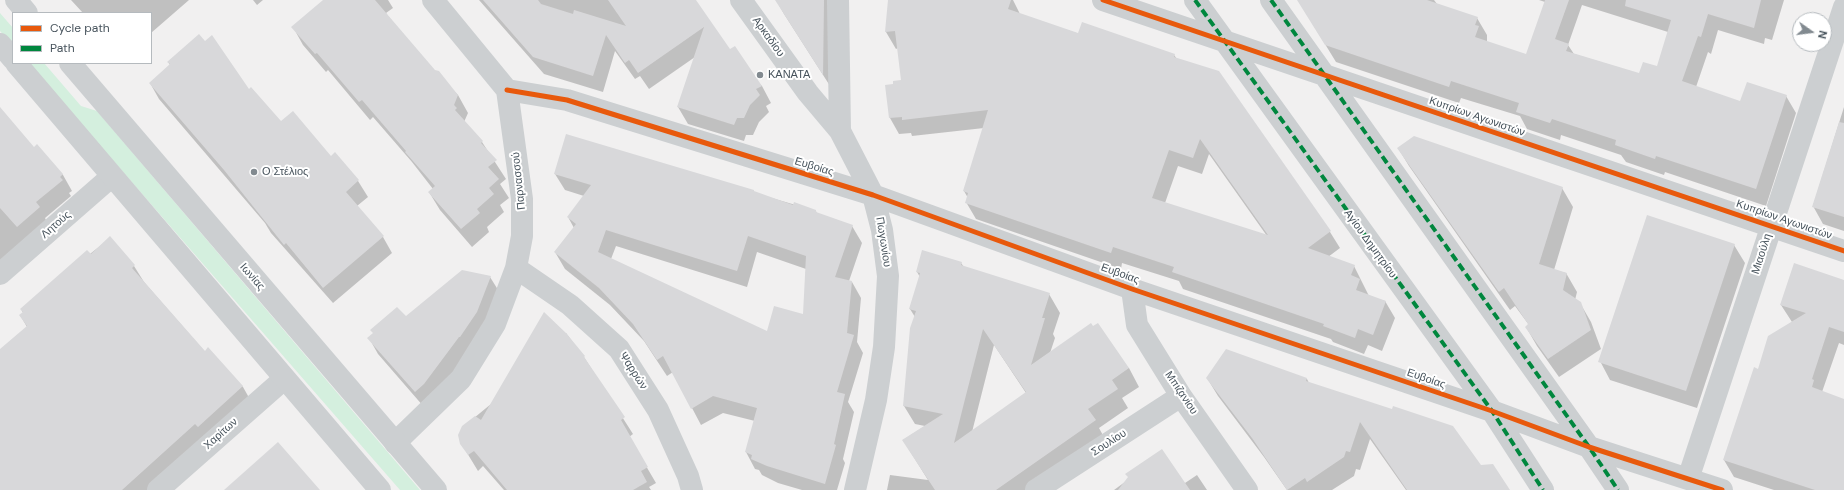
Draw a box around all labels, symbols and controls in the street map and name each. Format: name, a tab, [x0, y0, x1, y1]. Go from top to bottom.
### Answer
legend	[12, 12, 152, 64]
north arrow	[1792, 12, 1832, 52]
street label: Αρκαδίου	[749, 15, 787, 59]
text: Cycle path	[50, 20, 110, 36]
text: N	[1815, 29, 1830, 40]
text: Path	[50, 40, 75, 56]
place label: ΚΑΝΑΤΑ	[768, 68, 810, 82]
marker: ΚΑΝΑΤΑ	[755, 70, 765, 80]
street label: Κυπρίων Αγωνιστών	[1427, 94, 1527, 140]
street label: Παρνασσού	[509, 151, 529, 211]
street label: Ευβοίας	[793, 155, 835, 179]
place label: Ο Στέλιος	[262, 165, 308, 179]
marker: Ο Στέλιος	[249, 167, 259, 177]
street label: Κυπρίων Αγωνιστών	[1734, 197, 1834, 243]
street label: Αγίου Δημητρίου	[1341, 207, 1399, 281]
street label: Λητούς	[38, 209, 74, 241]
street label: Πωγωνίου	[873, 216, 893, 268]
street label: Μιαούλη	[1749, 232, 1775, 276]
street label: Ιωνίας	[237, 261, 267, 293]
street label: Ευβοίας	[1099, 261, 1141, 287]
street label: Ψαρρών	[616, 350, 650, 392]
street label: Ευβοίας	[1405, 366, 1447, 392]
street label: Μπιζανίου	[1162, 369, 1200, 417]
street label: Χαρίτων	[201, 415, 241, 453]
street label: Σουλίου	[1089, 427, 1129, 459]

